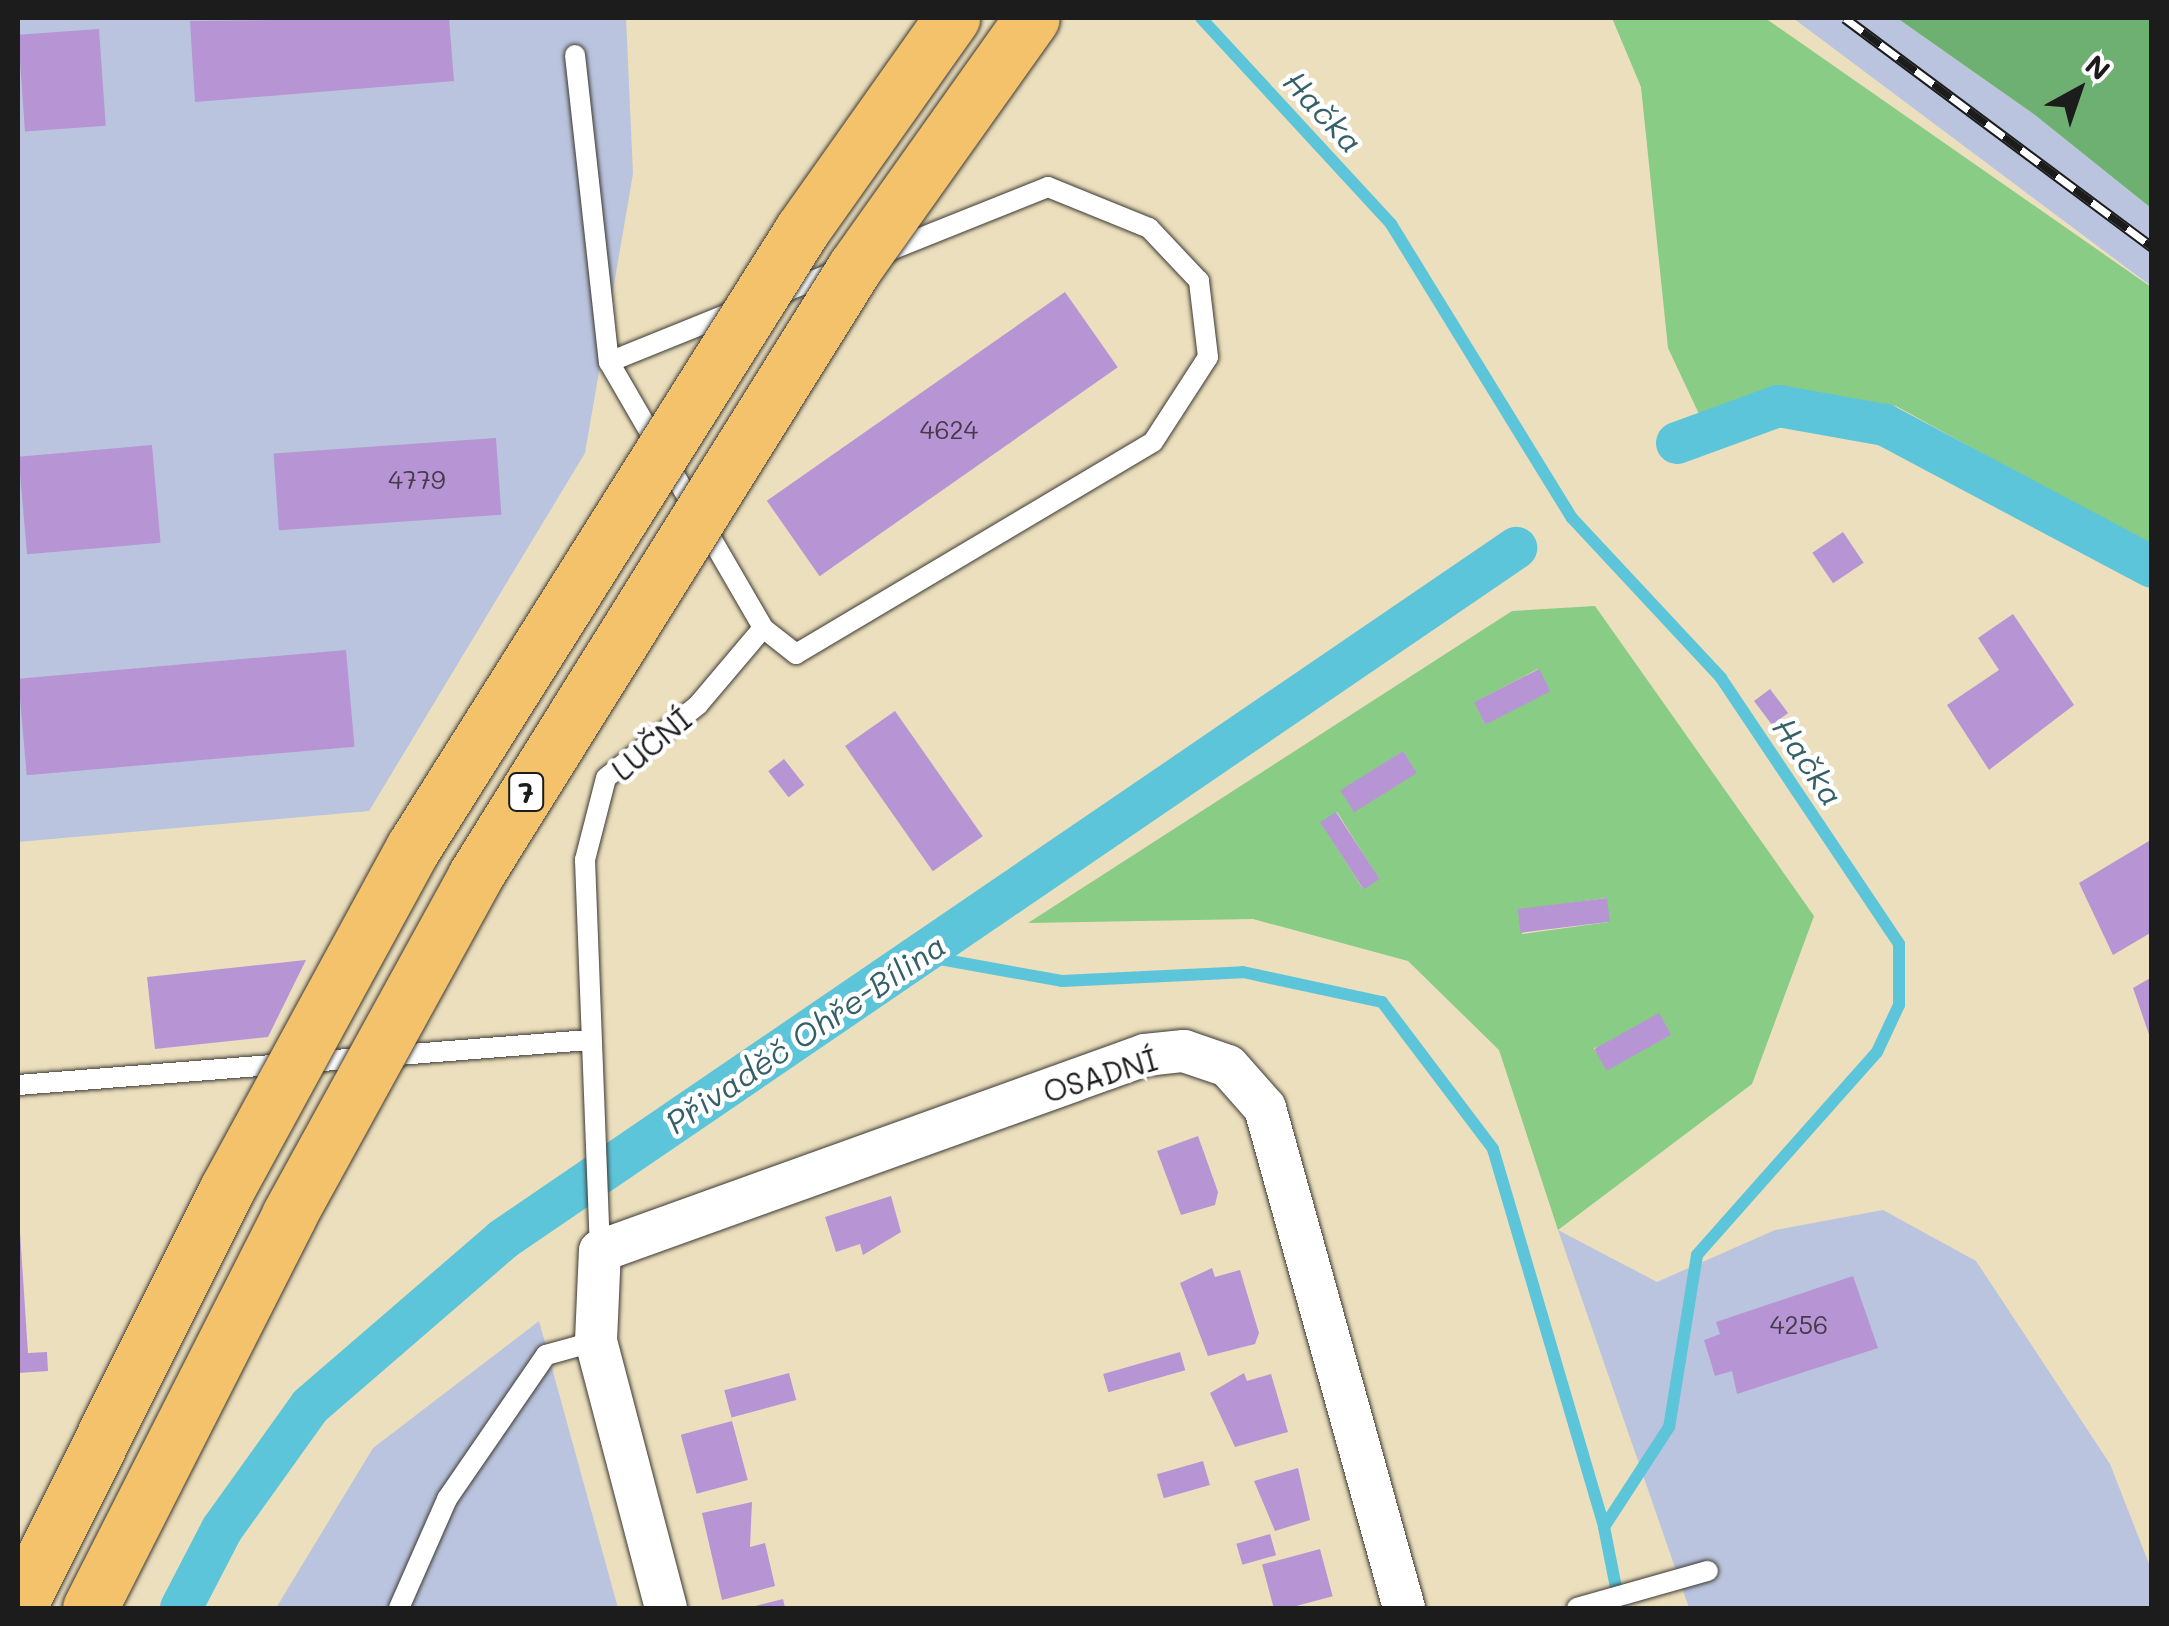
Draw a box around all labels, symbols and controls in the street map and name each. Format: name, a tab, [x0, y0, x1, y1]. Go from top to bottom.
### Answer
north arrow	[2029, 40, 2129, 140]
text: N	[2079, 46, 2118, 88]
water label: Hačka	[1276, 62, 1372, 160]
house number: 4624	[920, 414, 978, 444]
house number: 4779	[388, 464, 446, 494]
street label: LUČNÍ	[604, 700, 698, 788]
water label: Hačka	[1766, 709, 1852, 813]
road number: 7	[506, 769, 546, 815]
water label: Přivaděč Ohře-Bílina	[658, 925, 952, 1141]
street label: OSADNÍ	[1039, 1041, 1161, 1109]
house number: 4256	[1770, 1309, 1828, 1339]

